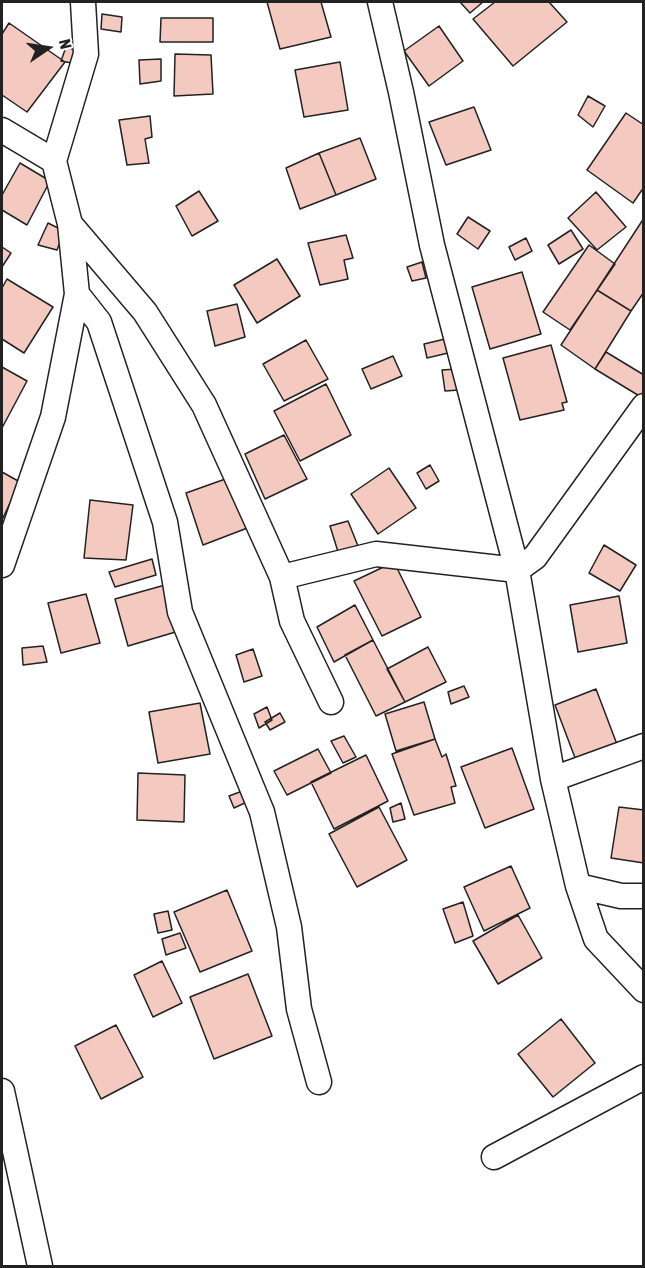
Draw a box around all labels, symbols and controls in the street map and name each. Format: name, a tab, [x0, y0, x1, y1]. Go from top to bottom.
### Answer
north arrow	[18, 18, 78, 78]
text: N	[56, 37, 75, 51]

